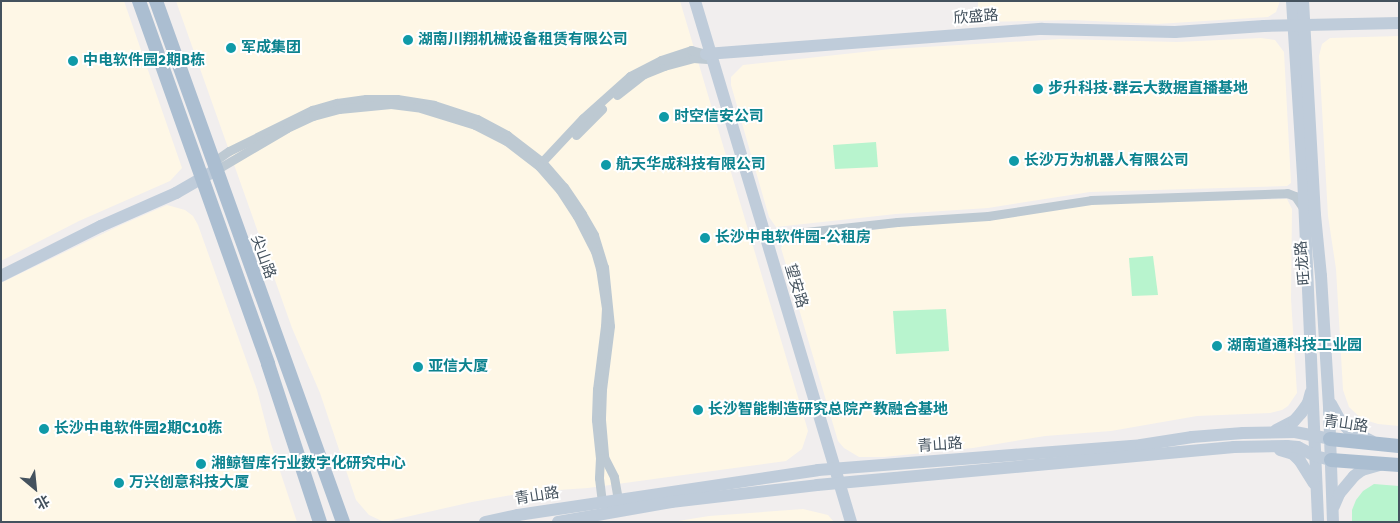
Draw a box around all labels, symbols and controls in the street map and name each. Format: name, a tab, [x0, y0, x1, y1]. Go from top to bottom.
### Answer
street label: 欣盛路	[953, 6, 999, 28]
place label: 湖南川翔机械设备租赁有限公司	[418, 31, 628, 49]
marker: 湖南川翔机械设备租赁有限公司	[402, 34, 414, 46]
place label: 军成集团	[241, 39, 301, 57]
marker: 军成集团	[225, 42, 237, 54]
place label: 中电软件园2期B栋	[83, 52, 205, 70]
marker: 中电软件园2期B栋	[67, 55, 79, 67]
place label: 步升科技·群云大数据直播基地	[1048, 80, 1248, 98]
marker: 步升科技·群云大数据直播基地	[1032, 83, 1044, 95]
place label: 时空信安公司	[674, 108, 764, 126]
marker: 时空信安公司	[658, 111, 670, 123]
place label: 长沙万为机器人有限公司	[1024, 152, 1189, 170]
marker: 长沙万为机器人有限公司	[1008, 155, 1020, 167]
place label: 航天华成科技有限公司	[616, 156, 766, 174]
marker: 航天华成科技有限公司	[600, 159, 612, 171]
place label: 长沙中电软件园-公租房	[715, 229, 871, 247]
marker: 长沙中电软件园-公租房	[699, 232, 711, 244]
street label: 尖山路	[247, 233, 279, 281]
street label: 旺龙路	[1292, 240, 1314, 286]
street label: 望安路	[781, 262, 811, 310]
place label: 湖南道通科技工业园	[1227, 337, 1362, 355]
marker: 湖南道通科技工业园	[1211, 340, 1223, 352]
place label: 亚信大厦	[428, 358, 488, 376]
marker: 亚信大厦	[412, 361, 424, 373]
place label: 长沙智能制造研究总院产教融合基地	[708, 401, 948, 419]
marker: 长沙智能制造研究总院产教融合基地	[692, 404, 704, 416]
street label: 青山路	[1322, 412, 1370, 436]
place label: 长沙中电软件园2期C10栋	[54, 420, 222, 438]
marker: 长沙中电软件园2期C10栋	[38, 423, 50, 435]
street label: 青山路	[917, 434, 963, 456]
place label: 湘鲸智库行业数字化研究中心	[211, 455, 406, 473]
marker: 湘鲸智库行业数字化研究中心	[195, 458, 207, 470]
north arrow	[10, 463, 60, 513]
place label: 万兴创意科技大厦	[129, 474, 249, 492]
marker: 万兴创意科技大厦	[113, 477, 125, 489]
street label: 青山路	[513, 484, 561, 508]
text: 北	[32, 491, 52, 512]

